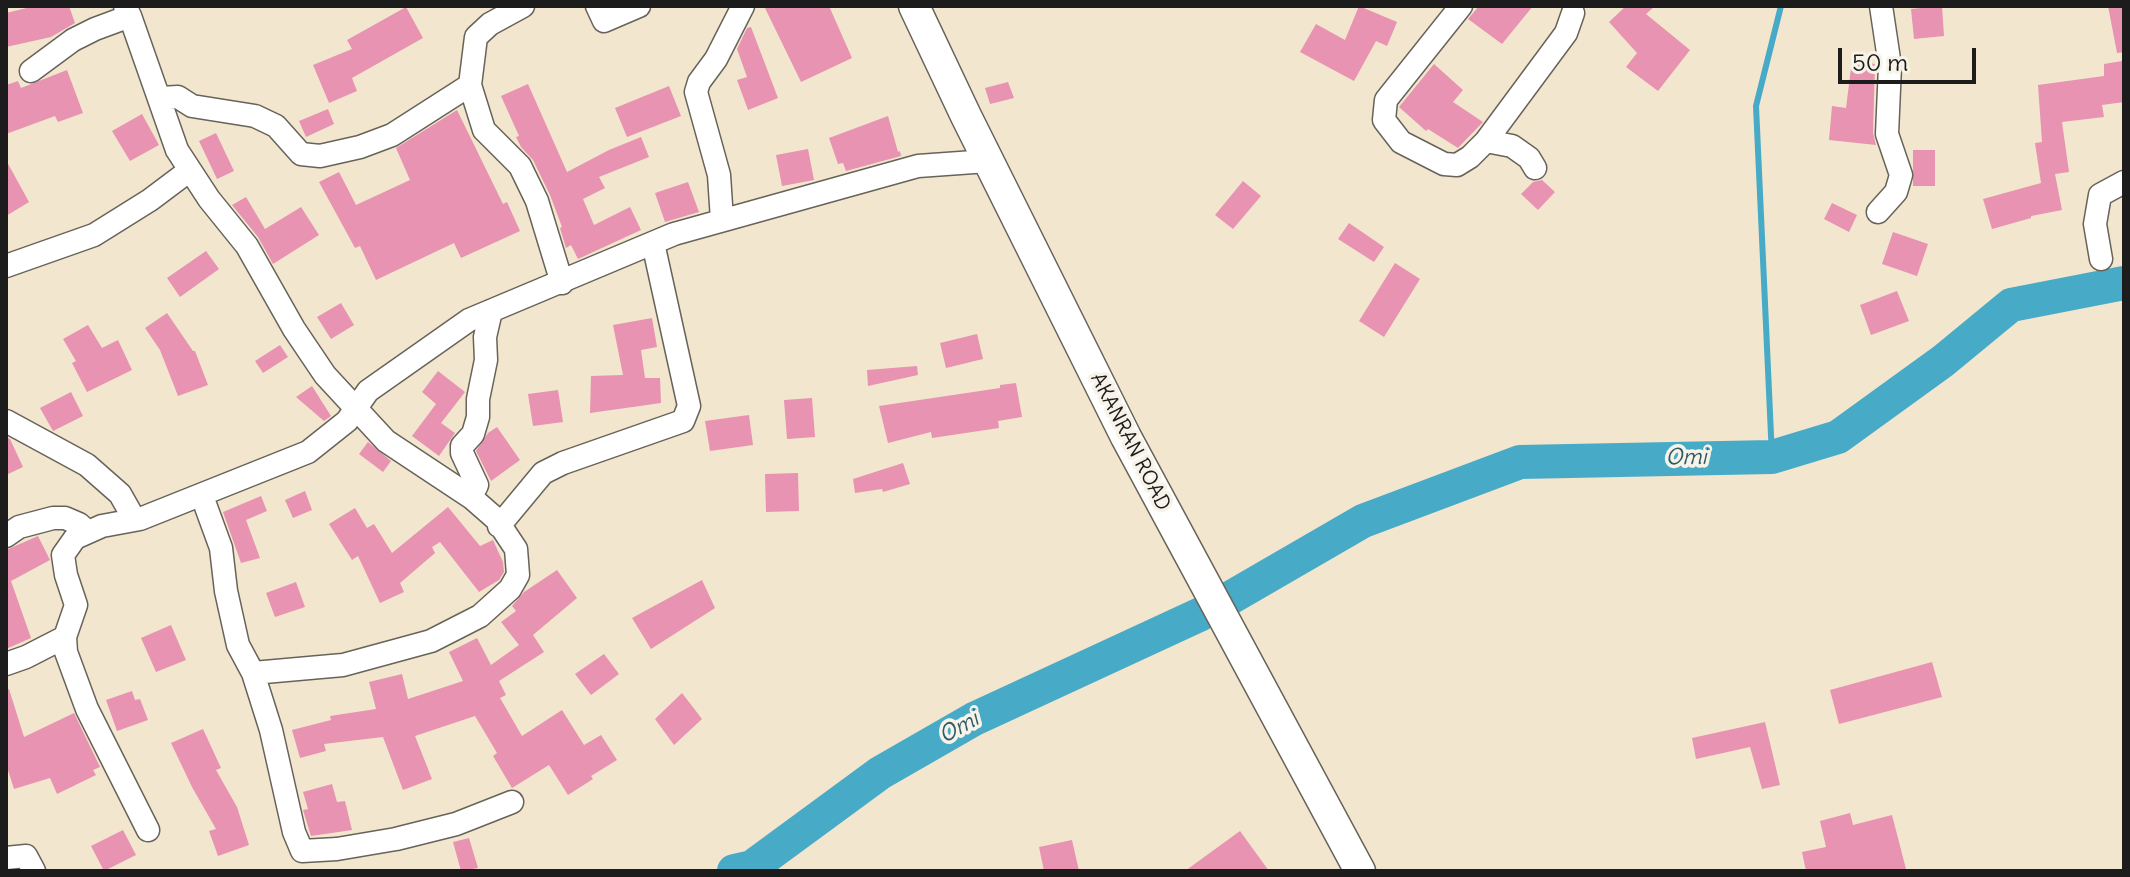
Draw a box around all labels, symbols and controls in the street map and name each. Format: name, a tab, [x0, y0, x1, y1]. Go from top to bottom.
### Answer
scale bar	[1842, 32, 1980, 82]
text: 50 m	[1852, 47, 1908, 77]
street label: AKANRAN ROAD	[1085, 369, 1175, 515]
water label: Omi	[1665, 444, 1707, 472]
water label: Omi	[935, 706, 983, 750]

